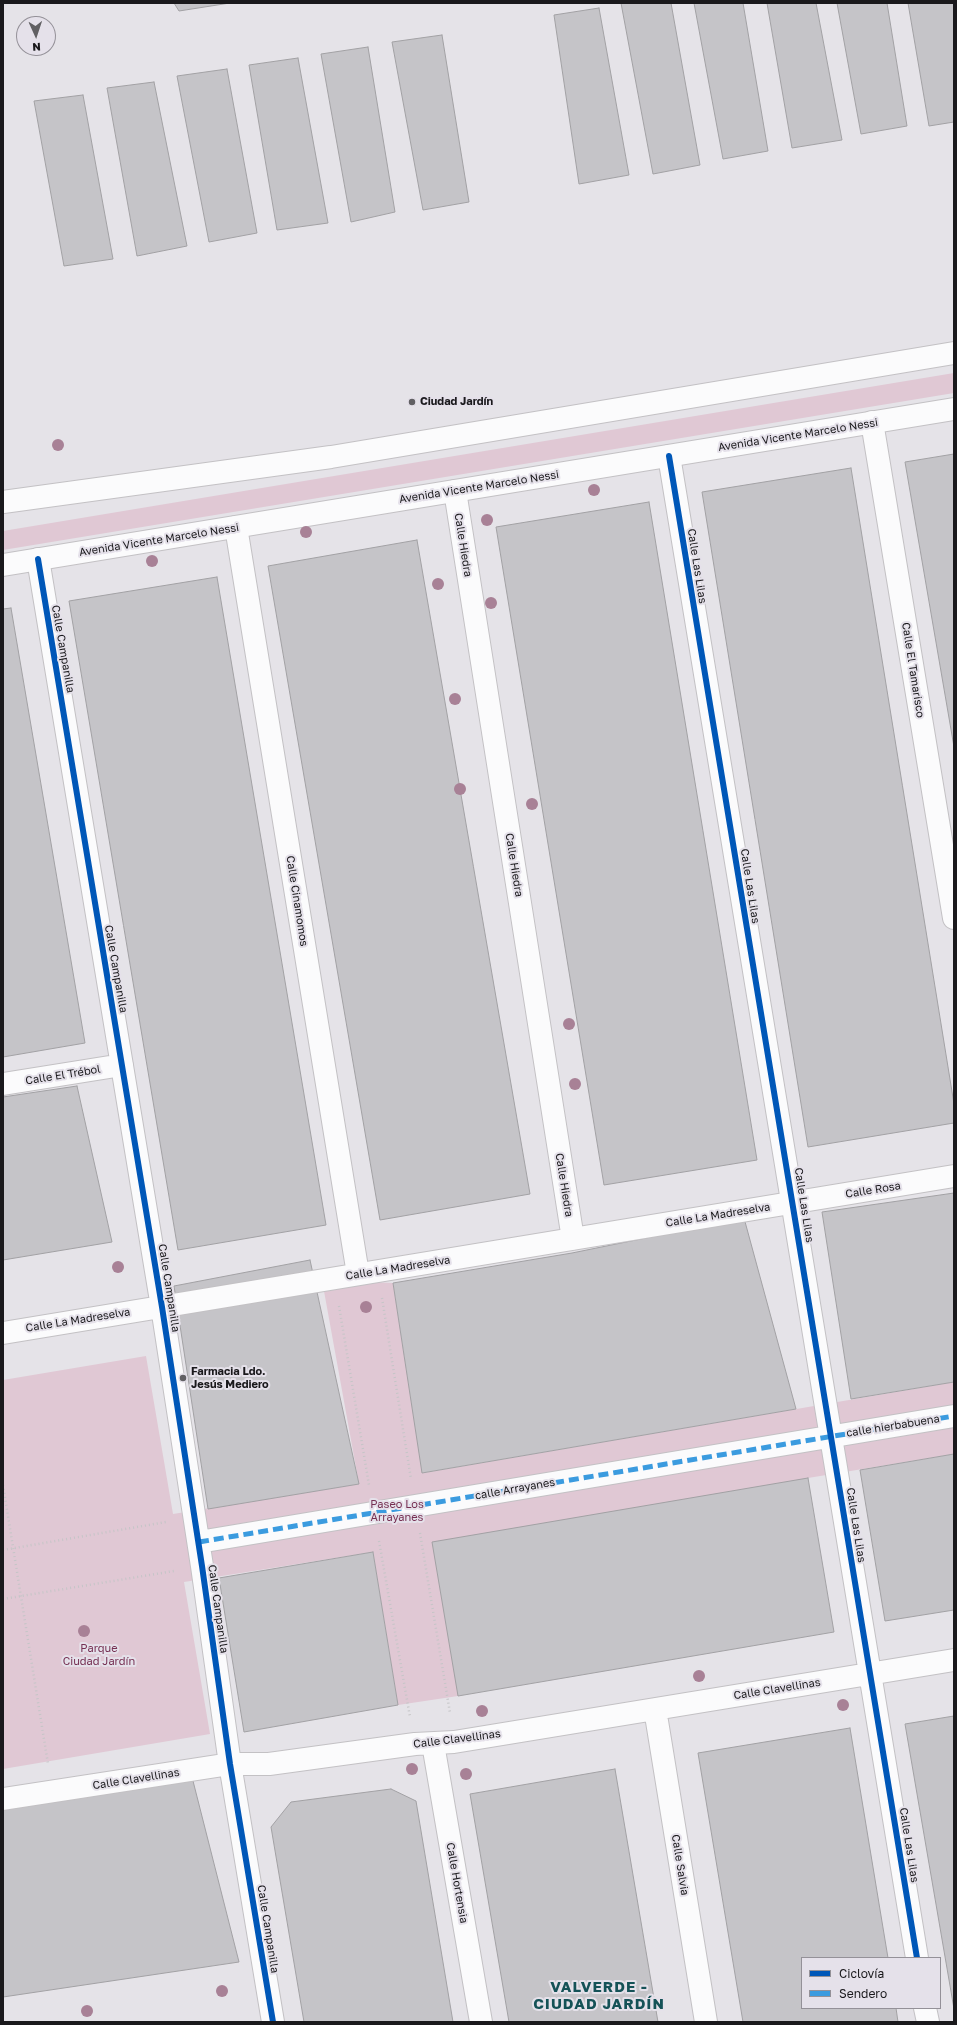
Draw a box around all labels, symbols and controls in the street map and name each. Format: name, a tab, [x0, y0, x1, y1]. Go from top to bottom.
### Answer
north arrow	[16, 16, 56, 56]
text: N	[32, 41, 41, 54]
place label: Ciudad Jardín	[420, 395, 493, 409]
marker: Ciudad Jardín	[407, 397, 417, 407]
street label: Avenida Vicente Marcelo Nessi	[717, 416, 879, 454]
street label: Avenida Vicente Marcelo Nessi	[398, 468, 560, 506]
street label: Calle Hiedra	[451, 512, 475, 578]
street label: Avenida Vicente Marcelo Nessi	[78, 521, 240, 559]
street label: Calle Las Lilas	[685, 528, 709, 604]
street label: Calle Campanilla	[49, 604, 77, 694]
street label: Calle El Tamarisco	[899, 621, 927, 719]
street label: Calle Hiedra	[502, 832, 526, 898]
street label: Calle Las Lilas	[738, 848, 762, 924]
street label: Calle Cinamomos	[283, 855, 311, 947]
street label: Calle Campanilla	[102, 924, 130, 1014]
street label: Calle El Trébol	[24, 1063, 102, 1087]
street label: Calle Hiedra	[552, 1152, 576, 1218]
street label: Calle Las Lilas	[792, 1167, 816, 1243]
street label: Calle Rosa	[844, 1179, 902, 1201]
street label: Calle La Madreselva	[665, 1200, 771, 1230]
street label: Calle Campanilla	[156, 1243, 182, 1333]
street label: Calle La Madreselva	[345, 1253, 451, 1283]
street label: Calle La Madreselva	[25, 1305, 131, 1335]
place label: Farmacia Ldo. Jesús Mediero	[191, 1365, 269, 1391]
marker: Farmacia Ldo. Jesús Mediero	[178, 1373, 188, 1383]
street label: calle hierbabuena	[845, 1412, 941, 1440]
street label: calle Arrayanes	[474, 1475, 556, 1503]
street label: Calle Las Lilas	[844, 1487, 868, 1563]
park label: Paseo Los Arrayanes	[370, 1498, 424, 1524]
street label: Calle Campanilla	[205, 1564, 231, 1654]
park label: Parque Ciudad Jardín	[63, 1642, 135, 1668]
street label: Calle Clavellinas	[733, 1676, 821, 1702]
street label: Calle Clavellinas	[413, 1727, 501, 1751]
street label: Calle Clavellinas	[92, 1766, 180, 1792]
street label: Calle Las Lilas	[897, 1807, 921, 1883]
street label: Calle Salvia	[669, 1834, 691, 1896]
street label: Calle Hortensia	[443, 1842, 471, 1924]
street label: Calle Campanilla	[255, 1884, 281, 1974]
legend	[801, 1957, 941, 2009]
text: Ciclovía	[839, 1966, 884, 1981]
district label: VALVERDE - CIUDAD JARDÍN	[533, 1978, 665, 2013]
text: Sendero	[839, 1986, 887, 2001]

